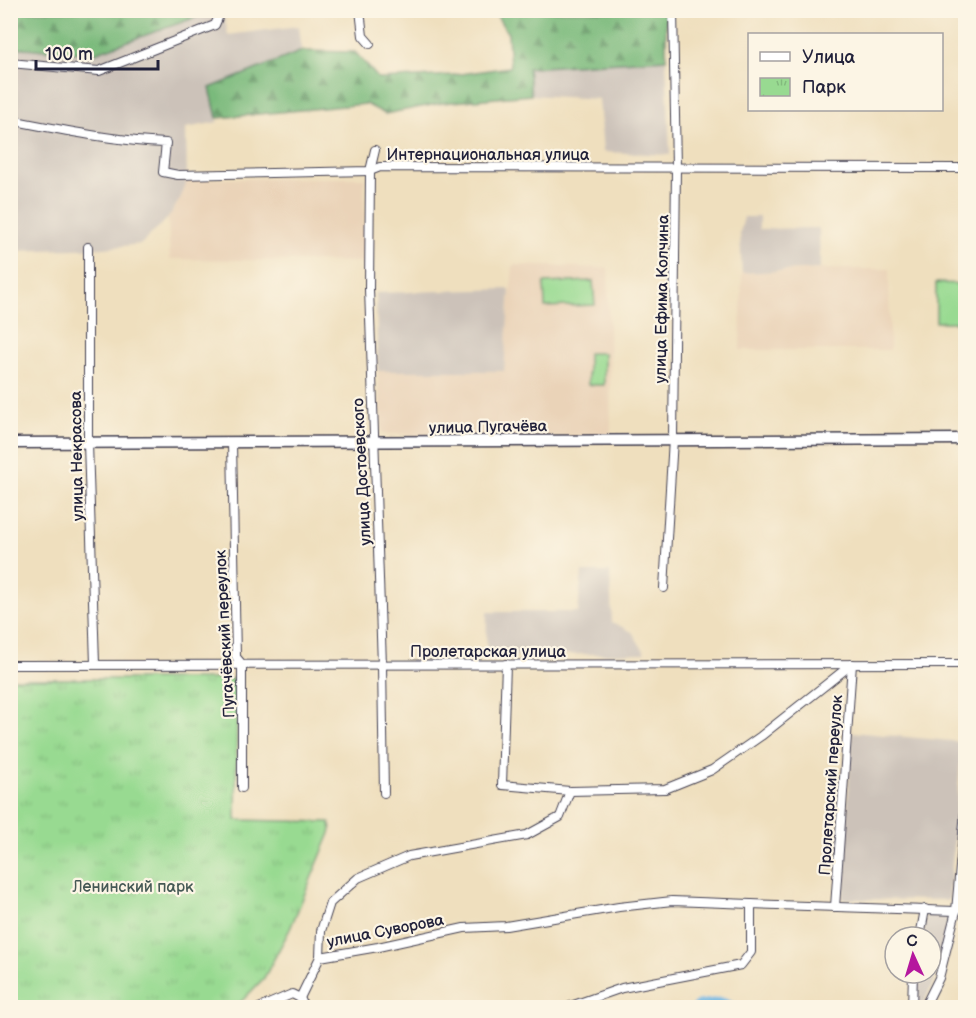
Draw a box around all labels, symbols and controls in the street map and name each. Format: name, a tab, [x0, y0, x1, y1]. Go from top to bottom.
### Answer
scale bar	[36, 33, 158, 71]
legend	[748, 33, 943, 111]
text: 100 m	[45, 44, 93, 65]
text: Улица	[802, 47, 856, 68]
text: Парк	[802, 77, 846, 98]
street label: Интернациональная улица	[387, 146, 590, 165]
street label: улица Ефима Колчина	[652, 214, 673, 384]
street label: улица Некрасова	[67, 390, 88, 521]
street label: улица Достоевского	[349, 398, 376, 546]
street label: улица Пугачёва	[429, 417, 548, 438]
street label: Пугачёвский переулок	[212, 549, 239, 718]
street label: Пролетарская улица	[410, 643, 566, 662]
street label: Пролетарский переулок	[816, 694, 847, 876]
park label: Ленинский парк	[71, 878, 194, 897]
street label: улица Суворова	[325, 911, 446, 952]
north arrow	[883, 925, 943, 985]
text: С	[906, 932, 918, 951]

